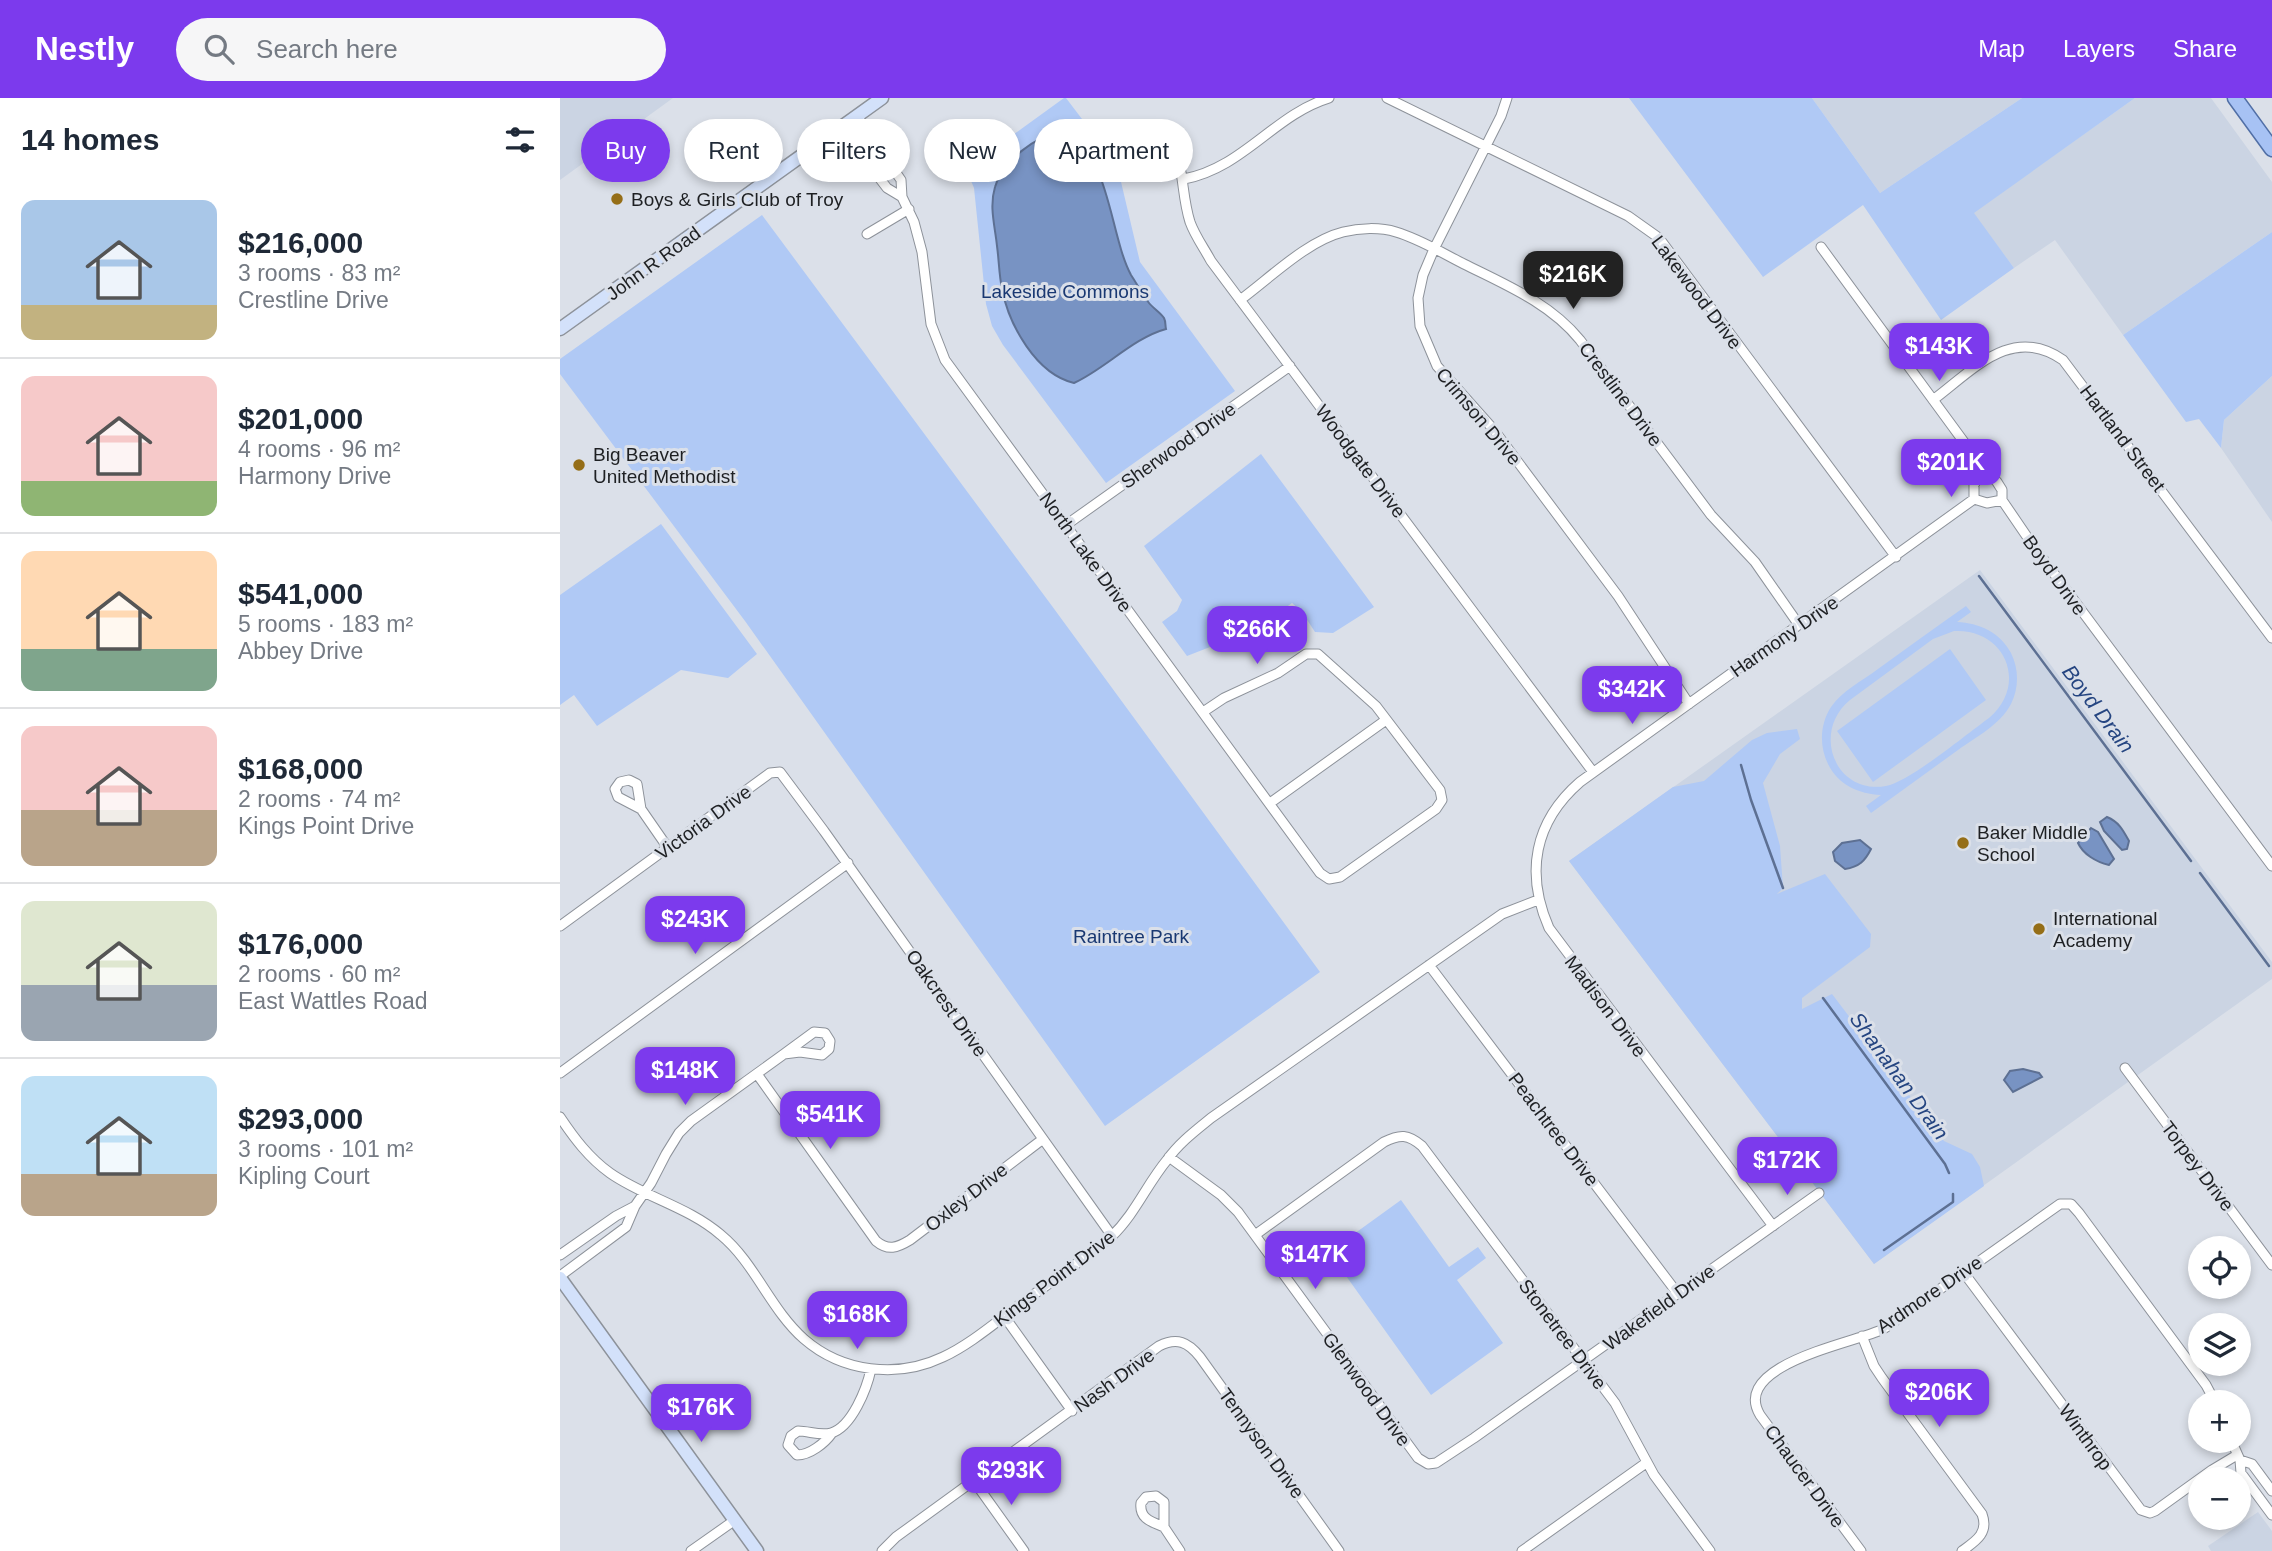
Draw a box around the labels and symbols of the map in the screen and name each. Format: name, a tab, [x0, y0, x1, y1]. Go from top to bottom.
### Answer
place label: Boys & Girls Club of Troy	[631, 189, 844, 210]
marker: Boys & Girls Club of Troy	[609, 191, 625, 207]
street label: John R Road	[602, 222, 704, 304]
street label: Lakewood Drive	[1647, 232, 1746, 353]
pin: $216K	[1524, 252, 1622, 311]
park label: Lakeside Commons	[981, 281, 1149, 302]
pin: $143K	[1890, 324, 1988, 383]
street label: Crestline Drive	[1575, 338, 1666, 450]
street label: Crimson Drive	[1432, 363, 1525, 469]
street label: Hartland Street	[2076, 381, 2170, 496]
street label: Sherwood Drive	[1117, 398, 1240, 493]
street label: Woodgate Drive	[1311, 401, 1410, 522]
pin: $201K	[1902, 440, 2000, 499]
place label: Big Beaver United Methodist	[593, 444, 736, 487]
marker: Big Beaver United Methodist	[571, 457, 587, 473]
street label: North Lake Drive	[1035, 488, 1136, 616]
street label: Boyd Drive	[2019, 532, 2090, 619]
street label: Harmony Drive	[1726, 591, 1842, 681]
pin: $266K	[1208, 606, 1306, 666]
water label: Boyd Drain	[2058, 660, 2139, 757]
pin: $342K	[1583, 666, 1681, 726]
street label: Victoria Drive	[652, 781, 755, 864]
place label: Baker Middle School	[1977, 822, 2088, 865]
marker: Baker Middle School	[1955, 835, 1971, 851]
pin: $243K	[646, 896, 744, 956]
place label: International Academy	[2053, 908, 2158, 951]
marker: International Academy	[2031, 921, 2047, 937]
park label: Raintree Park	[1073, 926, 1190, 947]
street label: Oakcrest Drive	[902, 946, 991, 1061]
street label: Madison Drive	[1561, 951, 1651, 1061]
water label: Shanahan Drain	[1845, 1008, 1953, 1144]
pin: $148K	[636, 1048, 734, 1107]
street label: Peachtree Drive	[1504, 1069, 1603, 1190]
pin: $541K	[781, 1091, 879, 1151]
street label: Torpey Drive	[2157, 1117, 2238, 1215]
pin: $172K	[1738, 1138, 1836, 1197]
street label: Oxley Drive	[921, 1159, 1011, 1236]
street label: Kings Point Drive	[990, 1226, 1119, 1331]
pin: $147K	[1266, 1232, 1364, 1291]
street label: Ardmore Drive	[1873, 1251, 1986, 1337]
street label: Wakefield Drive	[1600, 1260, 1719, 1355]
street label: Stonetree Drive	[1514, 1275, 1611, 1393]
pin: $168K	[808, 1292, 906, 1351]
street label: Glenwood Drive	[1318, 1328, 1415, 1450]
street label: Nash Drive	[1070, 1344, 1158, 1417]
pin: $206K	[1890, 1370, 1988, 1429]
pin: $176K	[652, 1384, 750, 1444]
street label: Tennyson Drive	[1215, 1384, 1309, 1502]
street label: Winthrop	[2055, 1400, 2116, 1474]
street label: Chaucer Drive	[1760, 1421, 1849, 1532]
pin: $293K	[962, 1448, 1060, 1507]

